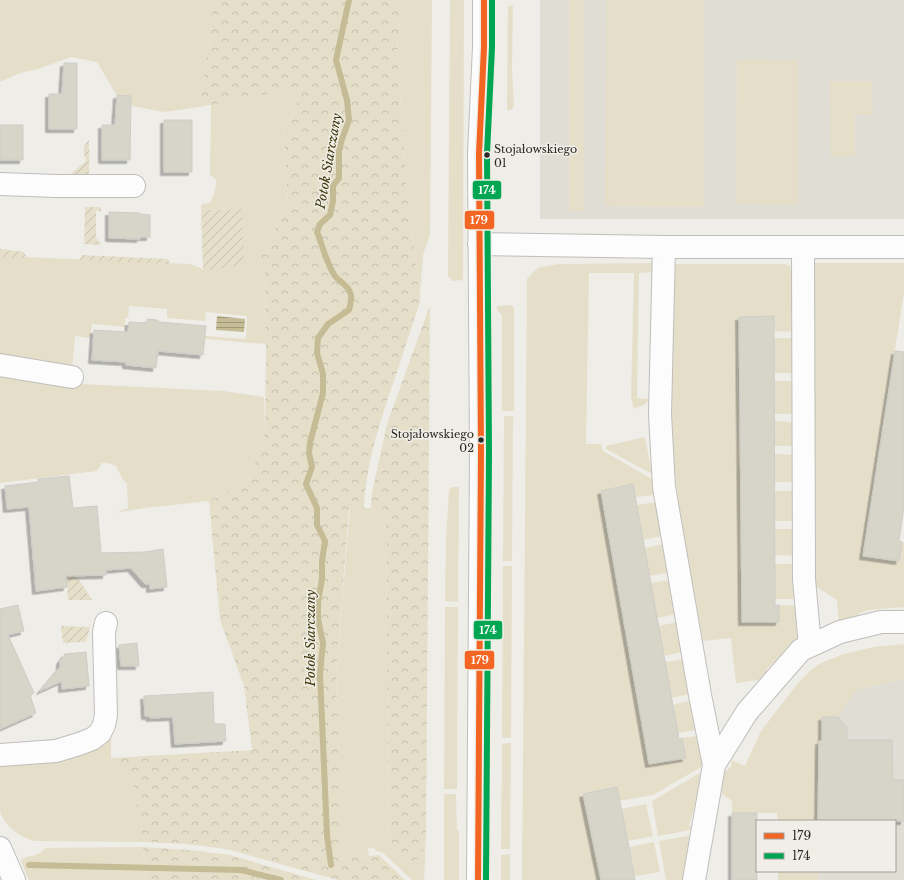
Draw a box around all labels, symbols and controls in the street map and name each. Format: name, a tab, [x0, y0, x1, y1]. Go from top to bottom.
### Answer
water label: Potok Siarczany	[312, 112, 345, 211]
place label: Stojałowskiego 01	[494, 142, 577, 170]
marker: Stojałowskiego 01	[482, 150, 492, 160]
line badge: 174	[472, 180, 502, 200]
text: 174	[478, 183, 496, 197]
line badge: 179	[464, 210, 495, 230]
text: 179	[470, 213, 488, 227]
place label: Stojałowskiego 02	[391, 427, 474, 455]
marker: Stojałowskiego 02	[476, 435, 486, 445]
water label: Potok Siarczany	[302, 589, 319, 687]
line badge: 174	[473, 620, 503, 640]
text: 174	[479, 623, 497, 637]
line badge: 179	[464, 650, 495, 670]
text: 179	[471, 653, 489, 667]
legend	[756, 820, 896, 872]
text: 179	[792, 828, 811, 843]
text: 174	[792, 848, 810, 863]

